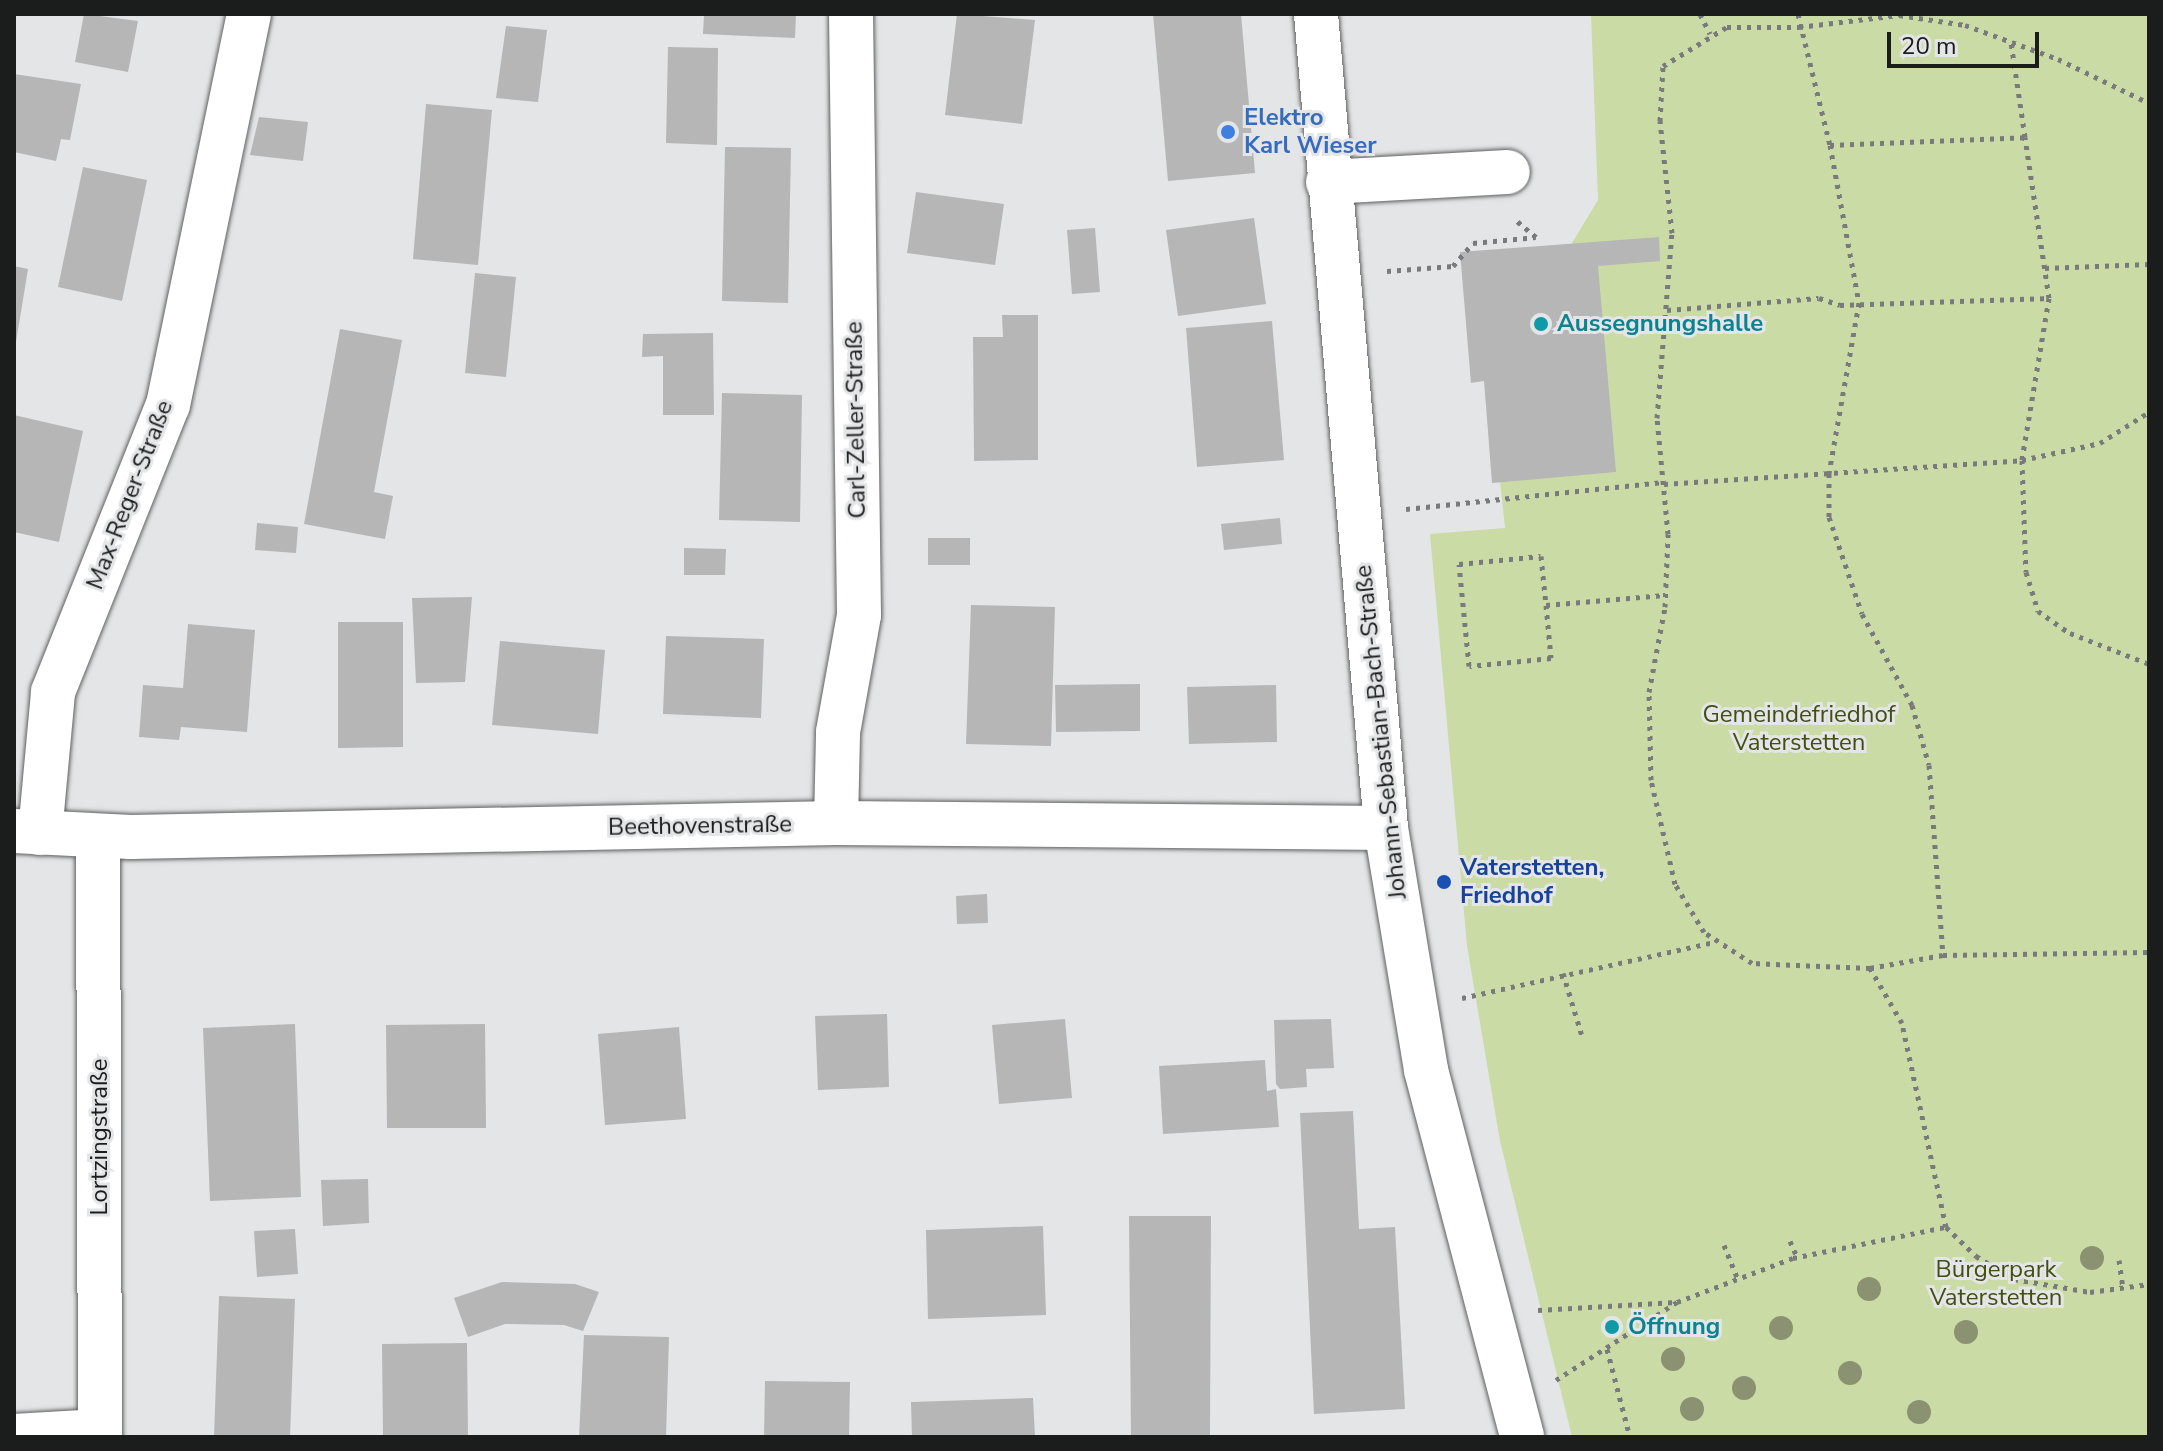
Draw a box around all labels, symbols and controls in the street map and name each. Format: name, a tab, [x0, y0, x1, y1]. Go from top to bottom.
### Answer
scale bar	[1891, 16, 2043, 66]
text: 20 m	[1901, 30, 1957, 62]
place label: Elektro Karl Wieser	[1244, 104, 1377, 160]
marker: Elektro Karl Wieser	[1219, 123, 1237, 141]
place label: Aussegnungshalle	[1557, 310, 1763, 338]
marker: Aussegnungshalle	[1532, 315, 1550, 333]
street label: Carl-Zeller-Straße	[840, 321, 872, 519]
street label: Max-Reger-Straße	[81, 396, 179, 594]
street label: Johann-Sebastian-Bach-Straße	[1349, 564, 1413, 900]
park label: Gemeindefriedhof Vaterstetten	[1702, 701, 1896, 757]
street label: Beethovenstraße	[608, 810, 792, 842]
place label: Vaterstetten, Friedhof	[1460, 854, 1604, 910]
marker: Vaterstetten, Friedhof	[1435, 873, 1453, 891]
street label: Lortzingstraße	[86, 1059, 114, 1215]
park label: Bürgerpark Vaterstetten	[1930, 1256, 2062, 1312]
place label: Öffnung	[1628, 1313, 1720, 1341]
marker: Öffnung	[1603, 1318, 1621, 1336]

